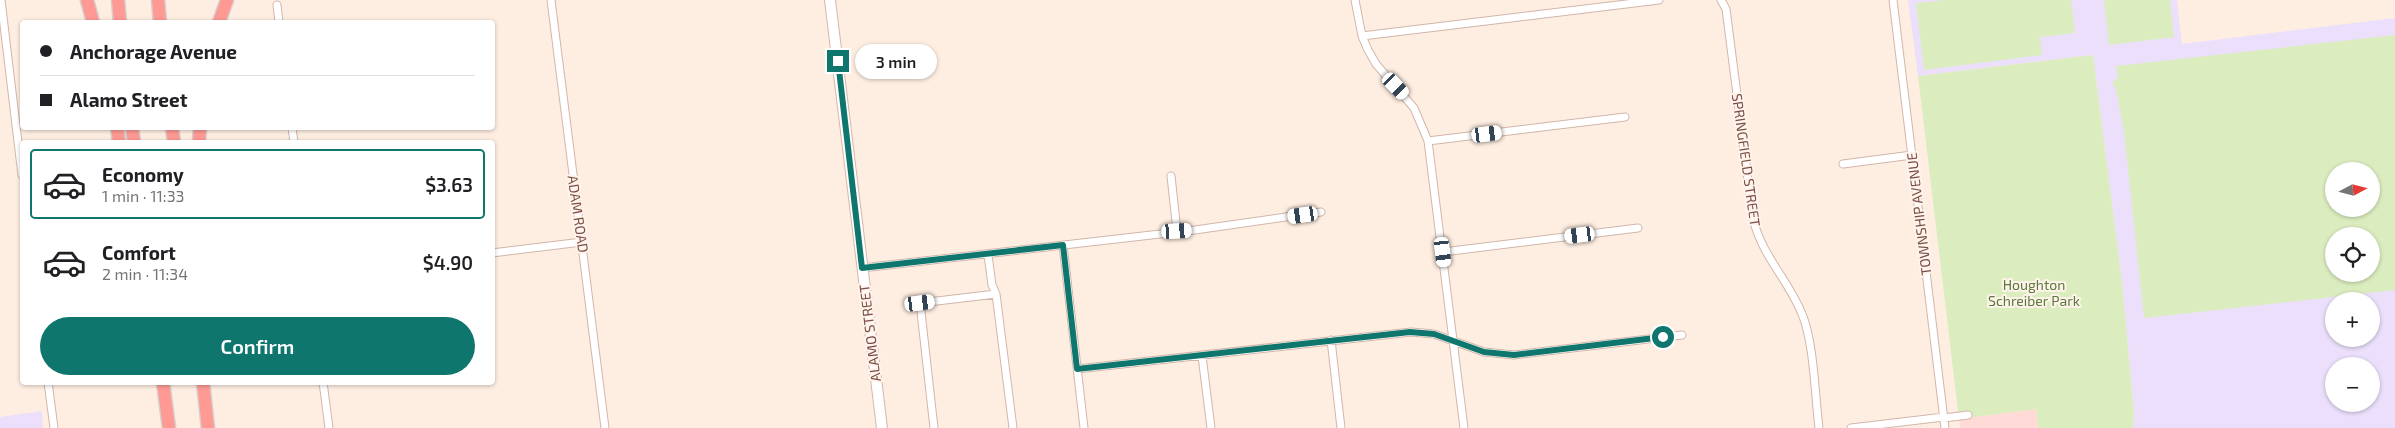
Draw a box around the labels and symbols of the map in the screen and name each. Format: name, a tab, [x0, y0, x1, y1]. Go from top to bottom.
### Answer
callout: 3 min	[856, 44, 938, 78]
route end	[827, 50, 849, 72]
car	[1380, 70, 1411, 102]
street label: SPRINGFIELD STREET	[1729, 92, 1764, 228]
car	[1471, 125, 1502, 143]
street label: TOWNSHIP AVENUE	[1903, 151, 1934, 277]
north arrow	[2325, 162, 2380, 218]
street label: ADAM ROAD	[565, 174, 592, 254]
car	[1287, 205, 1318, 225]
car	[1161, 223, 1192, 239]
car	[1564, 226, 1595, 244]
car	[1433, 236, 1452, 268]
park label: Houghton Schreiber Park	[1988, 276, 2080, 309]
street label: ALAMO STREET	[855, 283, 884, 383]
car	[904, 294, 935, 312]
route start	[1652, 326, 1674, 348]

